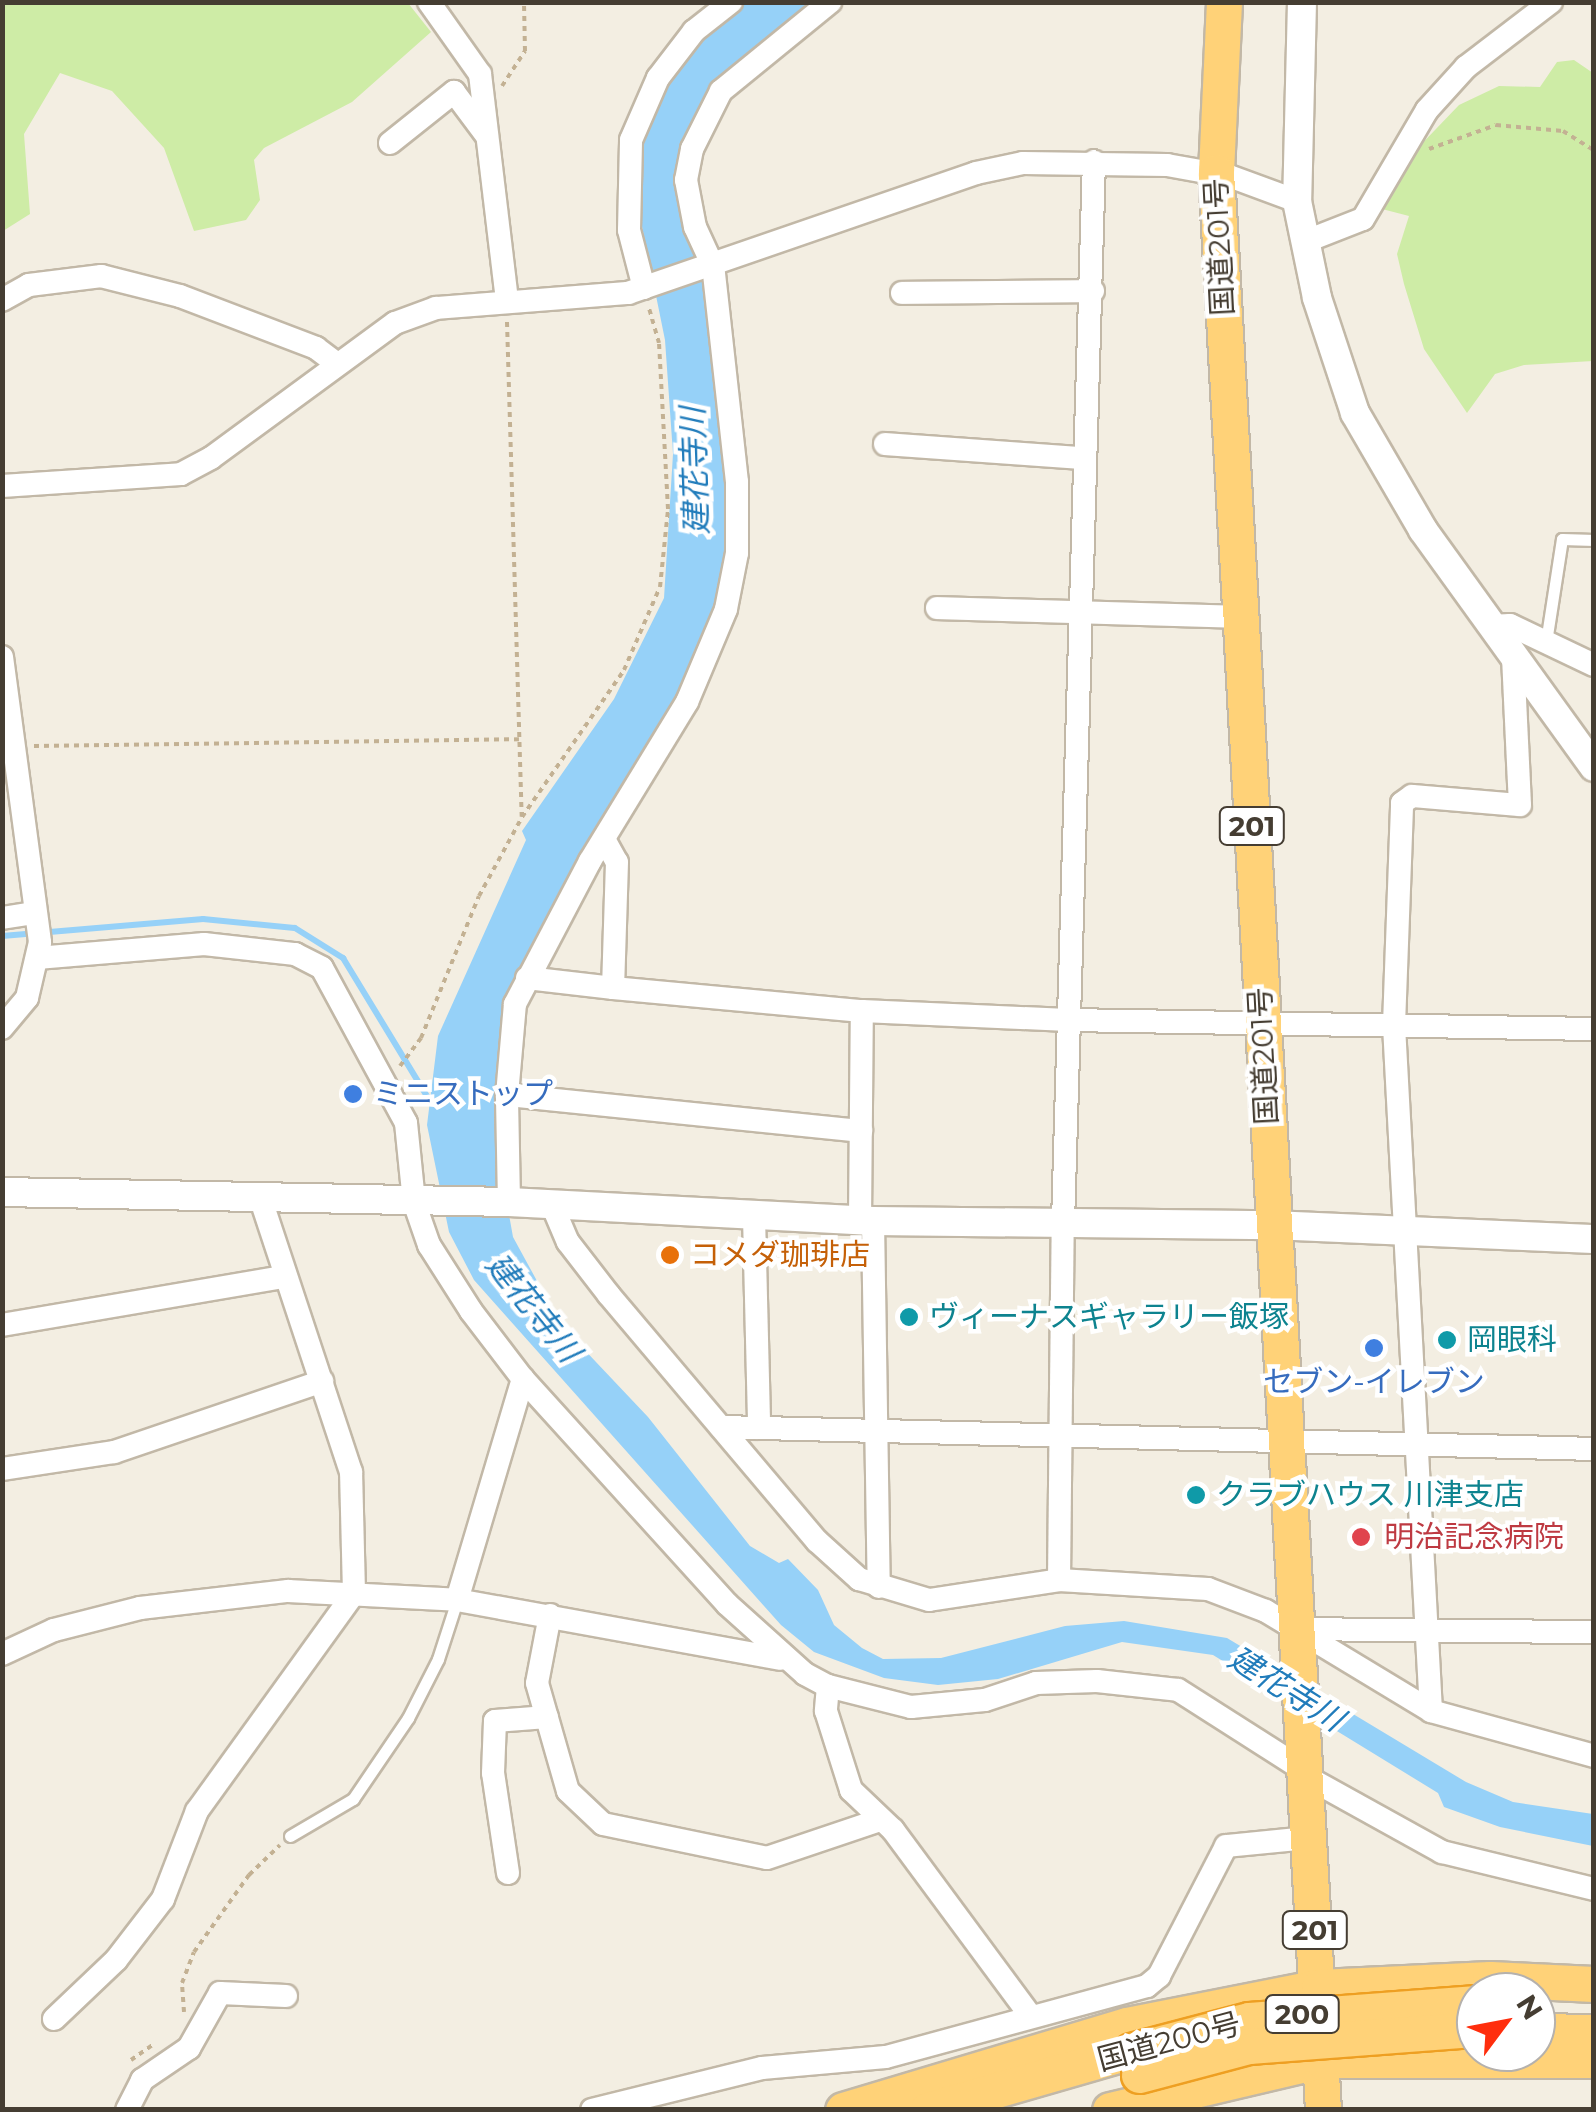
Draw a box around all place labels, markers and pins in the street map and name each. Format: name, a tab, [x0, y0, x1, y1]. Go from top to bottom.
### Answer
place label: ミニストップ	[373, 1076, 553, 1112]
marker: ミニストップ	[342, 1083, 364, 1105]
place label: コメダ珈琲店	[690, 1237, 870, 1273]
marker: コメダ珈琲店	[659, 1244, 681, 1266]
place label: ヴィーナスギャラリー飯塚	[929, 1299, 1289, 1335]
marker: ヴィーナスギャラリー飯塚	[898, 1306, 920, 1328]
place label: 岡眼科	[1467, 1322, 1557, 1358]
marker: 岡眼科	[1436, 1329, 1458, 1351]
marker: セブン-イレブン	[1363, 1337, 1385, 1359]
place label: セブン-イレブン	[1263, 1364, 1485, 1400]
place label: クラブハウス 川津支店	[1216, 1477, 1524, 1513]
marker: クラブハウス 川津支店	[1185, 1484, 1207, 1506]
place label: 明治記念病院	[1384, 1519, 1564, 1555]
marker: 明治記念病院	[1348, 1524, 1374, 1550]

